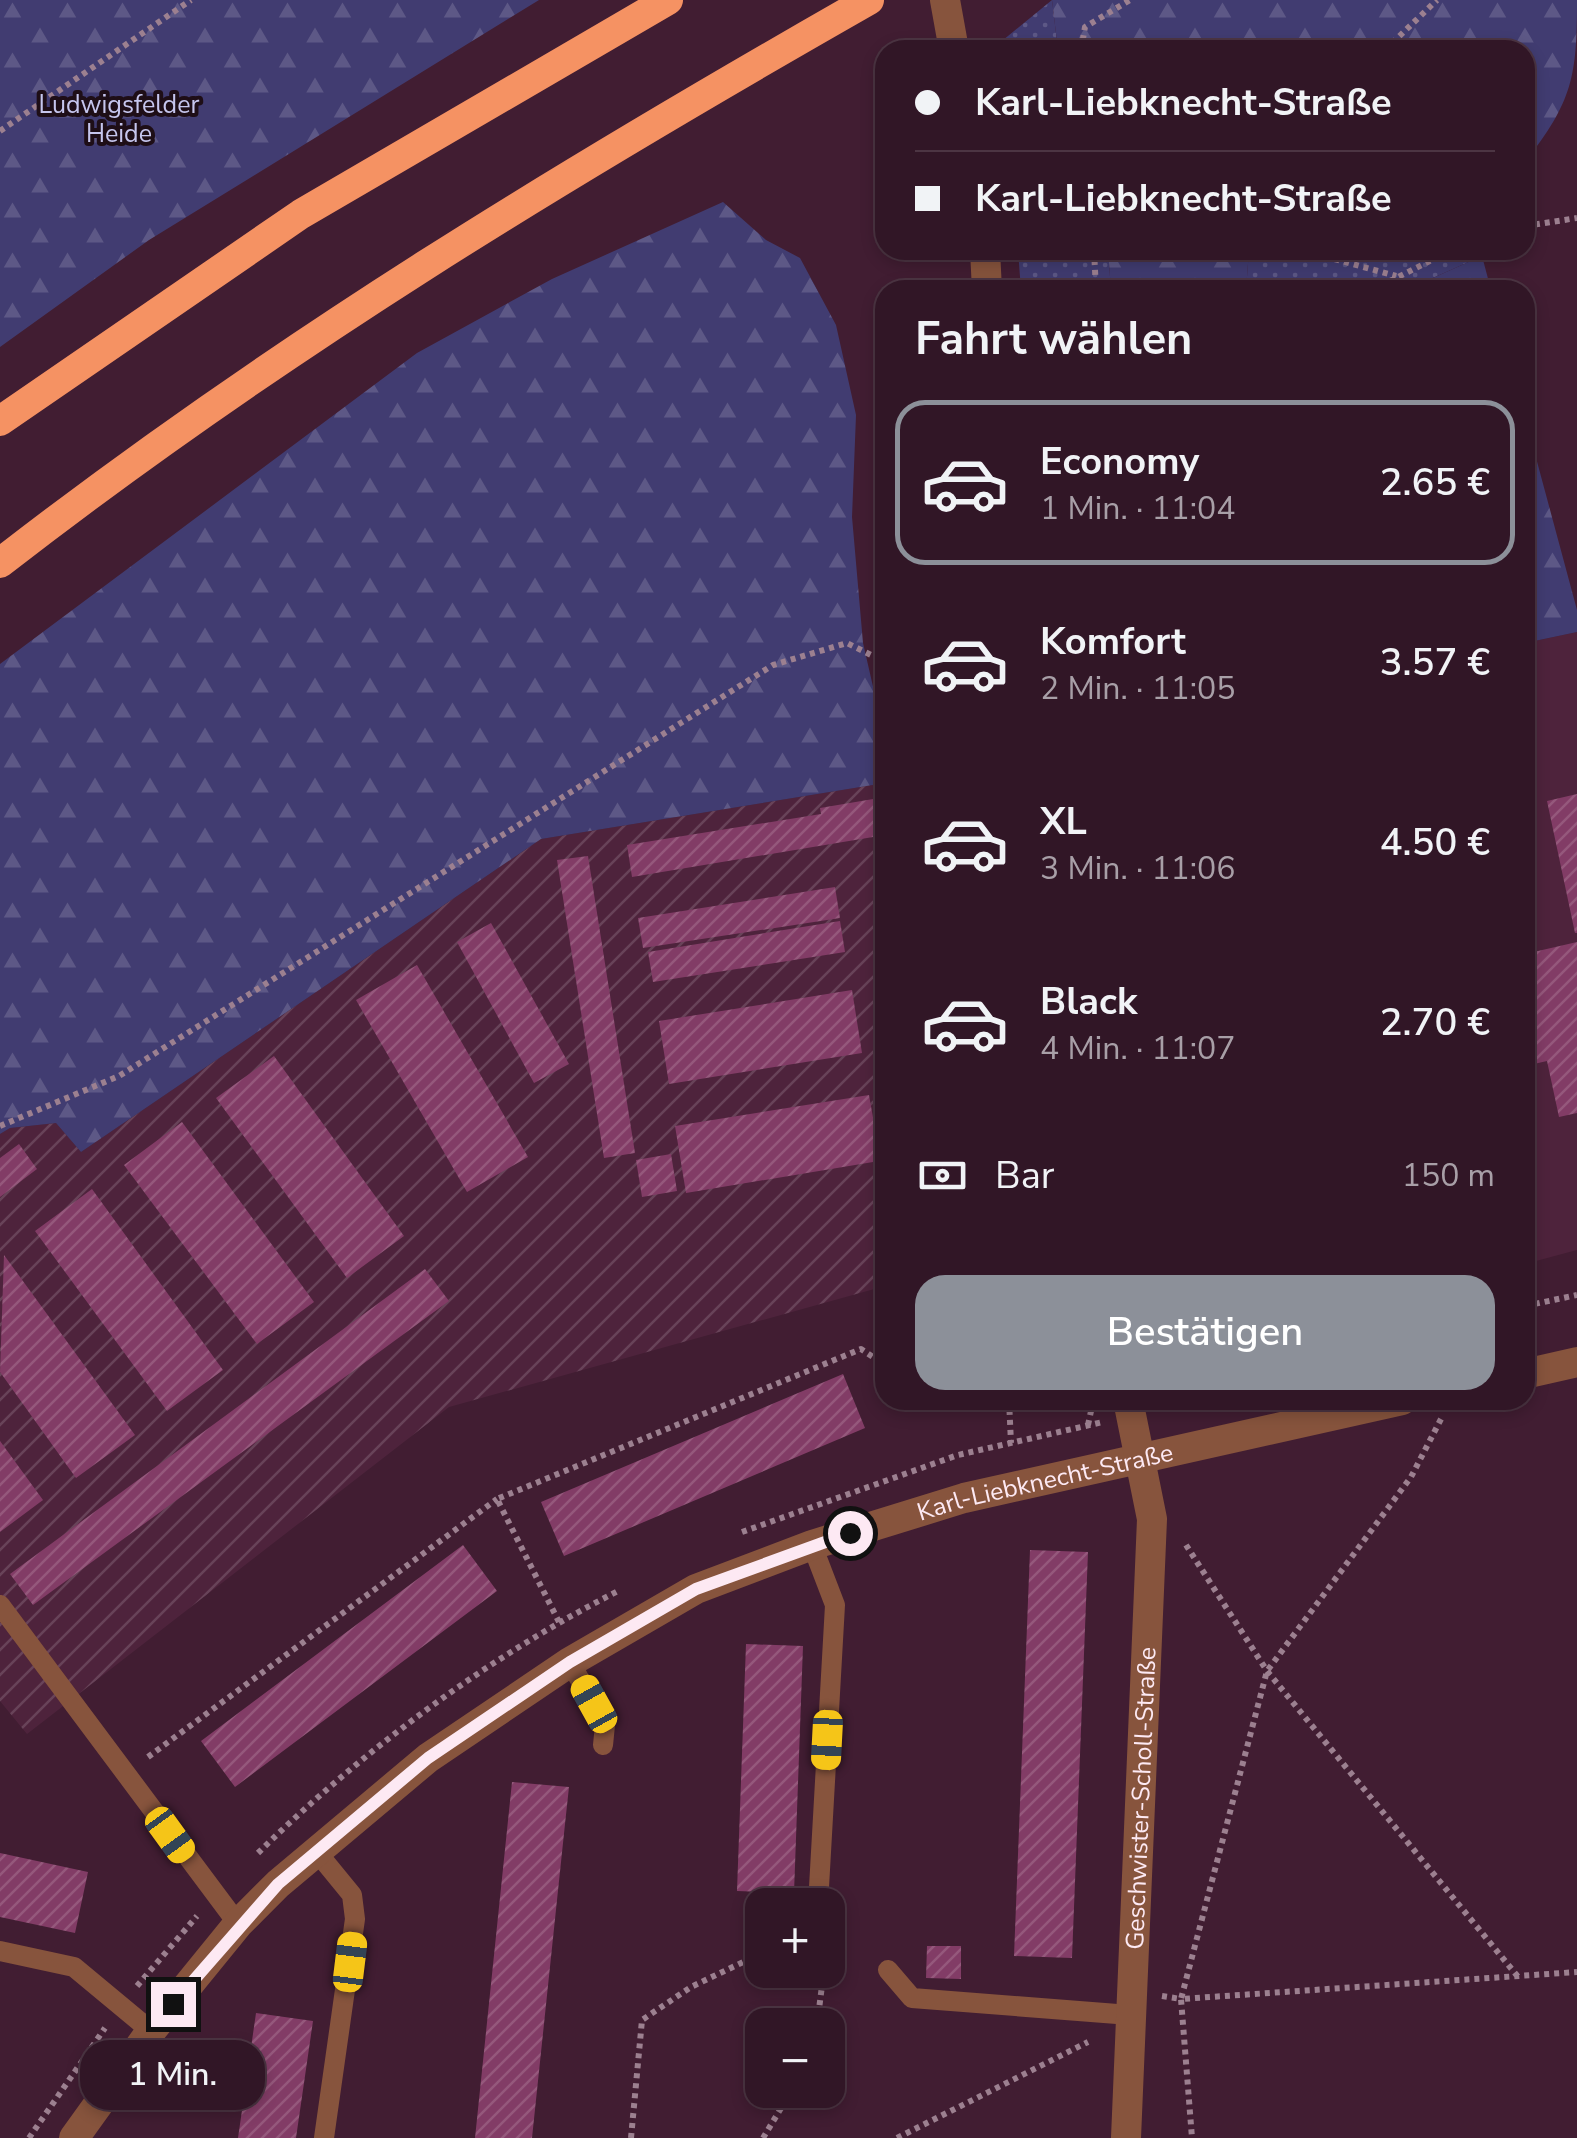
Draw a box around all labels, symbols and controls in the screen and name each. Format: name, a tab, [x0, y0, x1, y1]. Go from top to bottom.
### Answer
text: Karl-Liebknecht-Straße	[975, 77, 1392, 128]
park label: Ludwigsfelder Heide	[39, 88, 199, 151]
text: Karl-Liebknecht-Straße	[975, 173, 1392, 224]
text: Fahrt wählen	[915, 309, 1192, 370]
text: Economy	[1040, 436, 1199, 487]
icon: car	[920, 438, 1010, 528]
text: 2.65 €	[1380, 457, 1490, 508]
text: 1 Min. · 11:04	[1040, 487, 1236, 530]
text: Komfort	[1040, 616, 1186, 667]
icon: car	[920, 618, 1010, 708]
text: 3.57 €	[1380, 637, 1490, 688]
text: 2 Min. · 11:05	[1040, 667, 1236, 710]
text: XL	[1040, 796, 1087, 847]
icon: car	[920, 798, 1010, 888]
text: 4.50 €	[1380, 817, 1490, 868]
text: 3 Min. · 11:06	[1040, 847, 1236, 890]
text: Black	[1040, 976, 1137, 1027]
icon: car	[920, 978, 1010, 1068]
text: 2.70 €	[1380, 997, 1490, 1048]
text: 4 Min. · 11:07	[1040, 1027, 1236, 1070]
icon: cash	[915, 1148, 970, 1203]
text: Bar	[995, 1150, 1054, 1201]
text: 150 m	[1402, 1154, 1495, 1197]
button: Bestätigen	[915, 1275, 1495, 1390]
street label: Karl-Liebknecht-Straße	[913, 1436, 1177, 1530]
route start	[828, 1511, 873, 1556]
street label: Geschwister-Scholl-Straße	[1118, 1646, 1165, 1950]
car	[566, 1670, 622, 1738]
car	[810, 1709, 844, 1771]
car	[140, 1802, 200, 1868]
map controls	[745, 1888, 845, 2108]
button: +	[745, 1888, 845, 1988]
car	[331, 1930, 369, 1994]
route end	[151, 1982, 196, 2027]
button: −	[745, 2008, 845, 2108]
callout: 1 Min.	[80, 2039, 266, 2109]
text: 1 Min.	[128, 2053, 217, 2096]

